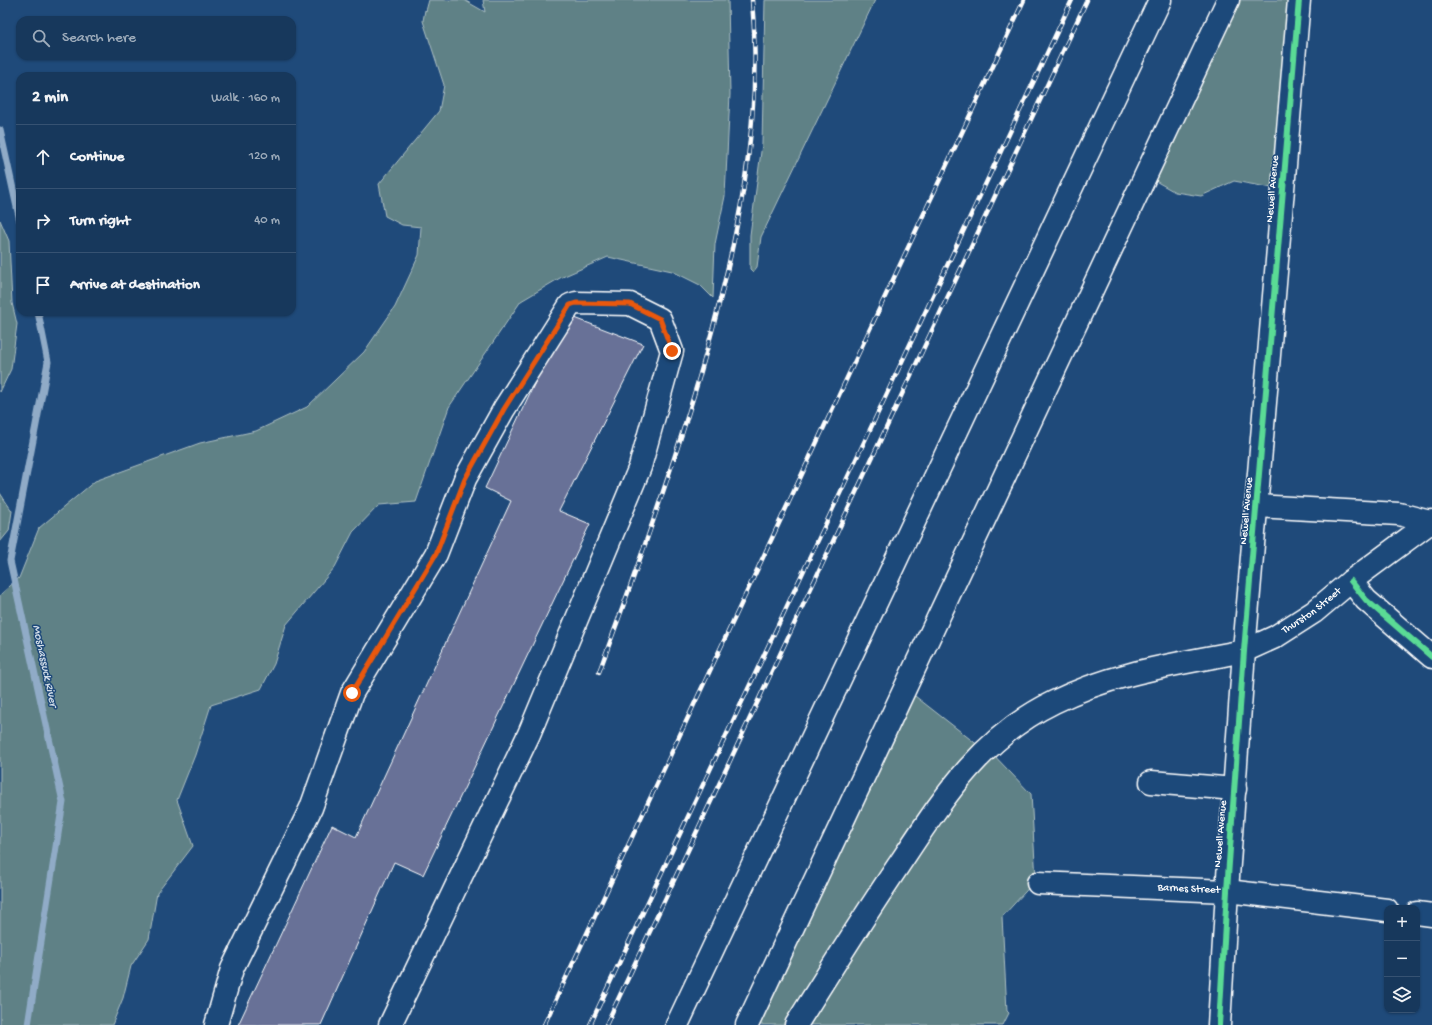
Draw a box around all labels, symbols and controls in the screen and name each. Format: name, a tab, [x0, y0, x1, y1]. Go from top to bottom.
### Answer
search box	[16, 16, 296, 60]
icon: search	[30, 27, 52, 49]
text: Search here	[62, 29, 136, 47]
text: 2 min	[32, 88, 68, 108]
text: Walk · 160 m	[211, 91, 280, 106]
icon: ahead	[32, 146, 54, 168]
text: Continue	[70, 148, 124, 166]
text: 120 m	[249, 149, 280, 164]
street label: Newell Avenue	[1264, 154, 1282, 223]
icon: right	[32, 210, 54, 232]
text: Turn right	[70, 212, 130, 230]
text: 40 m	[254, 213, 280, 228]
icon: arrive	[32, 274, 54, 296]
text: Arrive at destination	[70, 276, 200, 294]
route end	[663, 342, 681, 360]
street label: Newell Avenue	[1238, 476, 1256, 545]
street label: Thurston Street	[1279, 585, 1345, 637]
water label: Moshassuck River	[28, 624, 60, 711]
route start	[343, 684, 361, 702]
street label: Newell Avenue	[1212, 799, 1230, 868]
street label: Barnes Street	[1156, 882, 1222, 897]
map controls	[1384, 905, 1420, 1013]
button: +	[1384, 905, 1420, 941]
button: −	[1384, 941, 1420, 977]
button: layers	[1384, 977, 1420, 1013]

